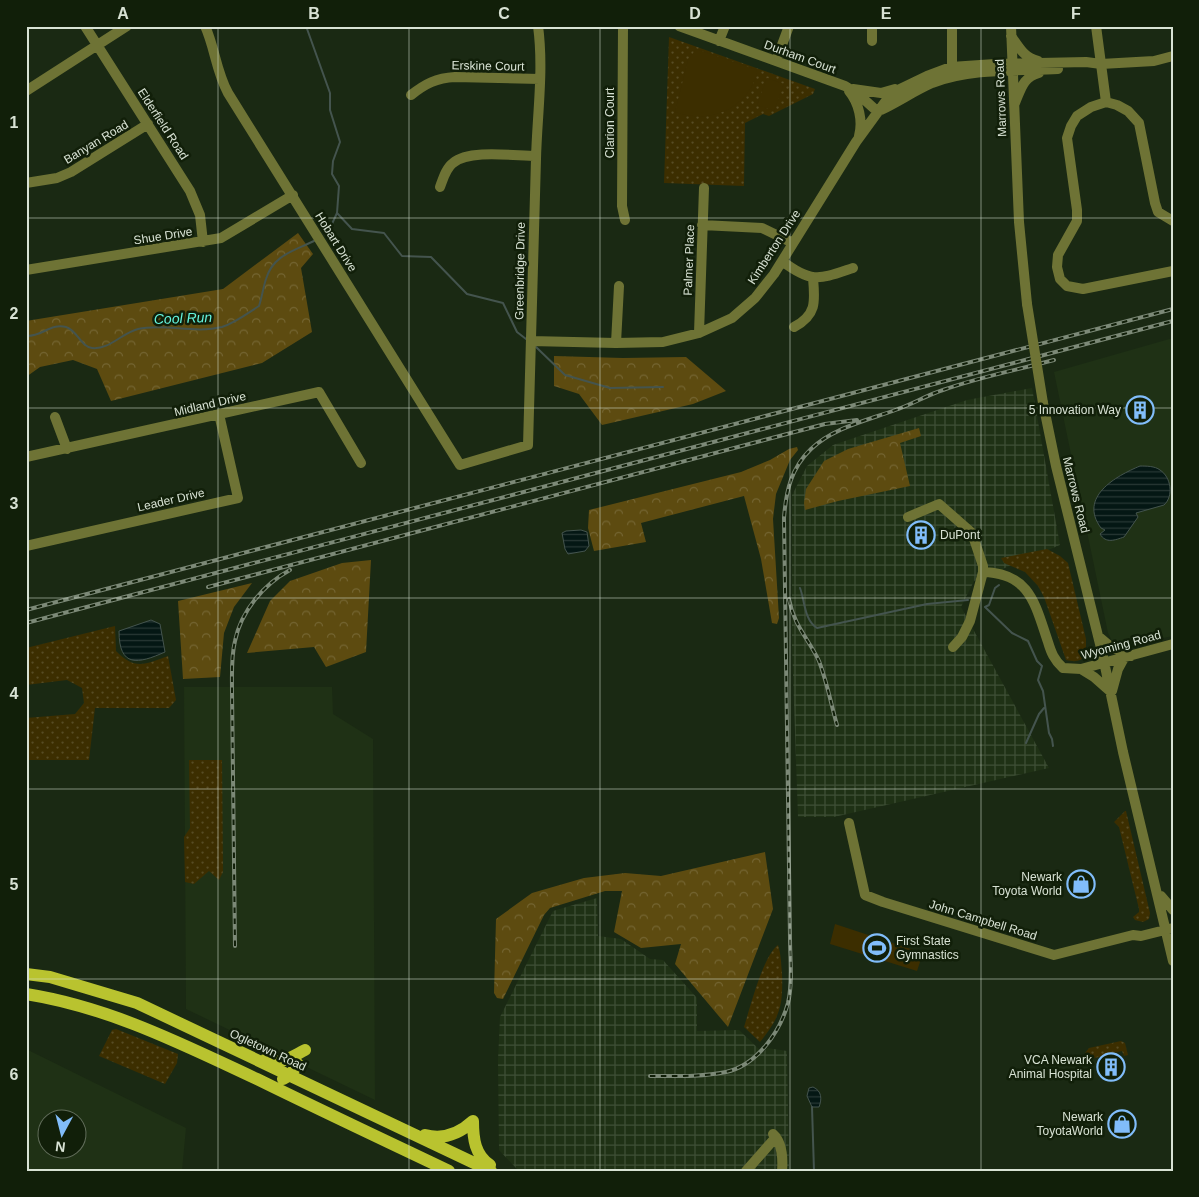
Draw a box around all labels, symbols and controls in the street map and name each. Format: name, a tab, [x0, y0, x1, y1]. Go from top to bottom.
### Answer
text: A	[117, 5, 129, 22]
text: B	[308, 5, 320, 22]
text: C	[498, 5, 510, 22]
text: D	[689, 5, 701, 22]
text: E	[881, 5, 892, 22]
text: F	[1071, 5, 1081, 22]
street label: Durham Court	[762, 38, 838, 77]
street label: Erskine Court	[452, 58, 525, 74]
street label: Marrows Road	[993, 59, 1009, 137]
street label: Elderfield Road	[135, 86, 191, 162]
street label: Clarion Court	[603, 87, 617, 158]
text: 1	[10, 114, 19, 131]
street label: Banyan Road	[61, 117, 131, 167]
street label: Kimberton Drive	[745, 207, 803, 287]
street label: Hobart Drive	[312, 210, 360, 275]
street label: Greenbridge Drive	[512, 222, 528, 320]
street label: Shue Drive	[133, 224, 194, 248]
street label: Palmer Place	[681, 224, 697, 296]
text: 2	[10, 305, 19, 322]
water label: Cool Run	[154, 309, 213, 327]
street label: Midland Drive	[173, 389, 248, 419]
building icon: 5 Innovation Way	[1125, 395, 1155, 425]
place label: 5 Innovation Way	[1029, 403, 1121, 417]
street label: Marrows Road	[1060, 455, 1092, 535]
street label: Leader Drive	[136, 485, 206, 515]
text: 3	[10, 495, 19, 512]
building icon: DuPont	[906, 520, 936, 550]
place label: DuPont	[940, 528, 981, 542]
street label: Wyoming Road	[1080, 628, 1162, 662]
text: 4	[10, 685, 19, 702]
shop icon: Newark Toyota World	[1066, 869, 1096, 899]
place label: Newark Toyota World	[992, 870, 1063, 898]
text: 5	[10, 876, 19, 893]
street label: John Campbell Road	[927, 897, 1039, 943]
sports icon: First State Gymnastics	[862, 933, 892, 963]
place label: First State Gymnastics	[896, 934, 959, 962]
street label: Ogletown Road	[228, 1026, 308, 1074]
building icon: VCA Newark Animal Hospital	[1096, 1052, 1126, 1082]
place label: VCA Newark Animal Hospital	[1009, 1053, 1093, 1081]
text: 6	[10, 1066, 19, 1083]
shop icon: Newark ToyotaWorld	[1107, 1109, 1137, 1139]
north arrow	[38, 1110, 88, 1160]
place label: Newark ToyotaWorld	[1037, 1110, 1104, 1138]
text: N	[54, 1138, 66, 1155]

